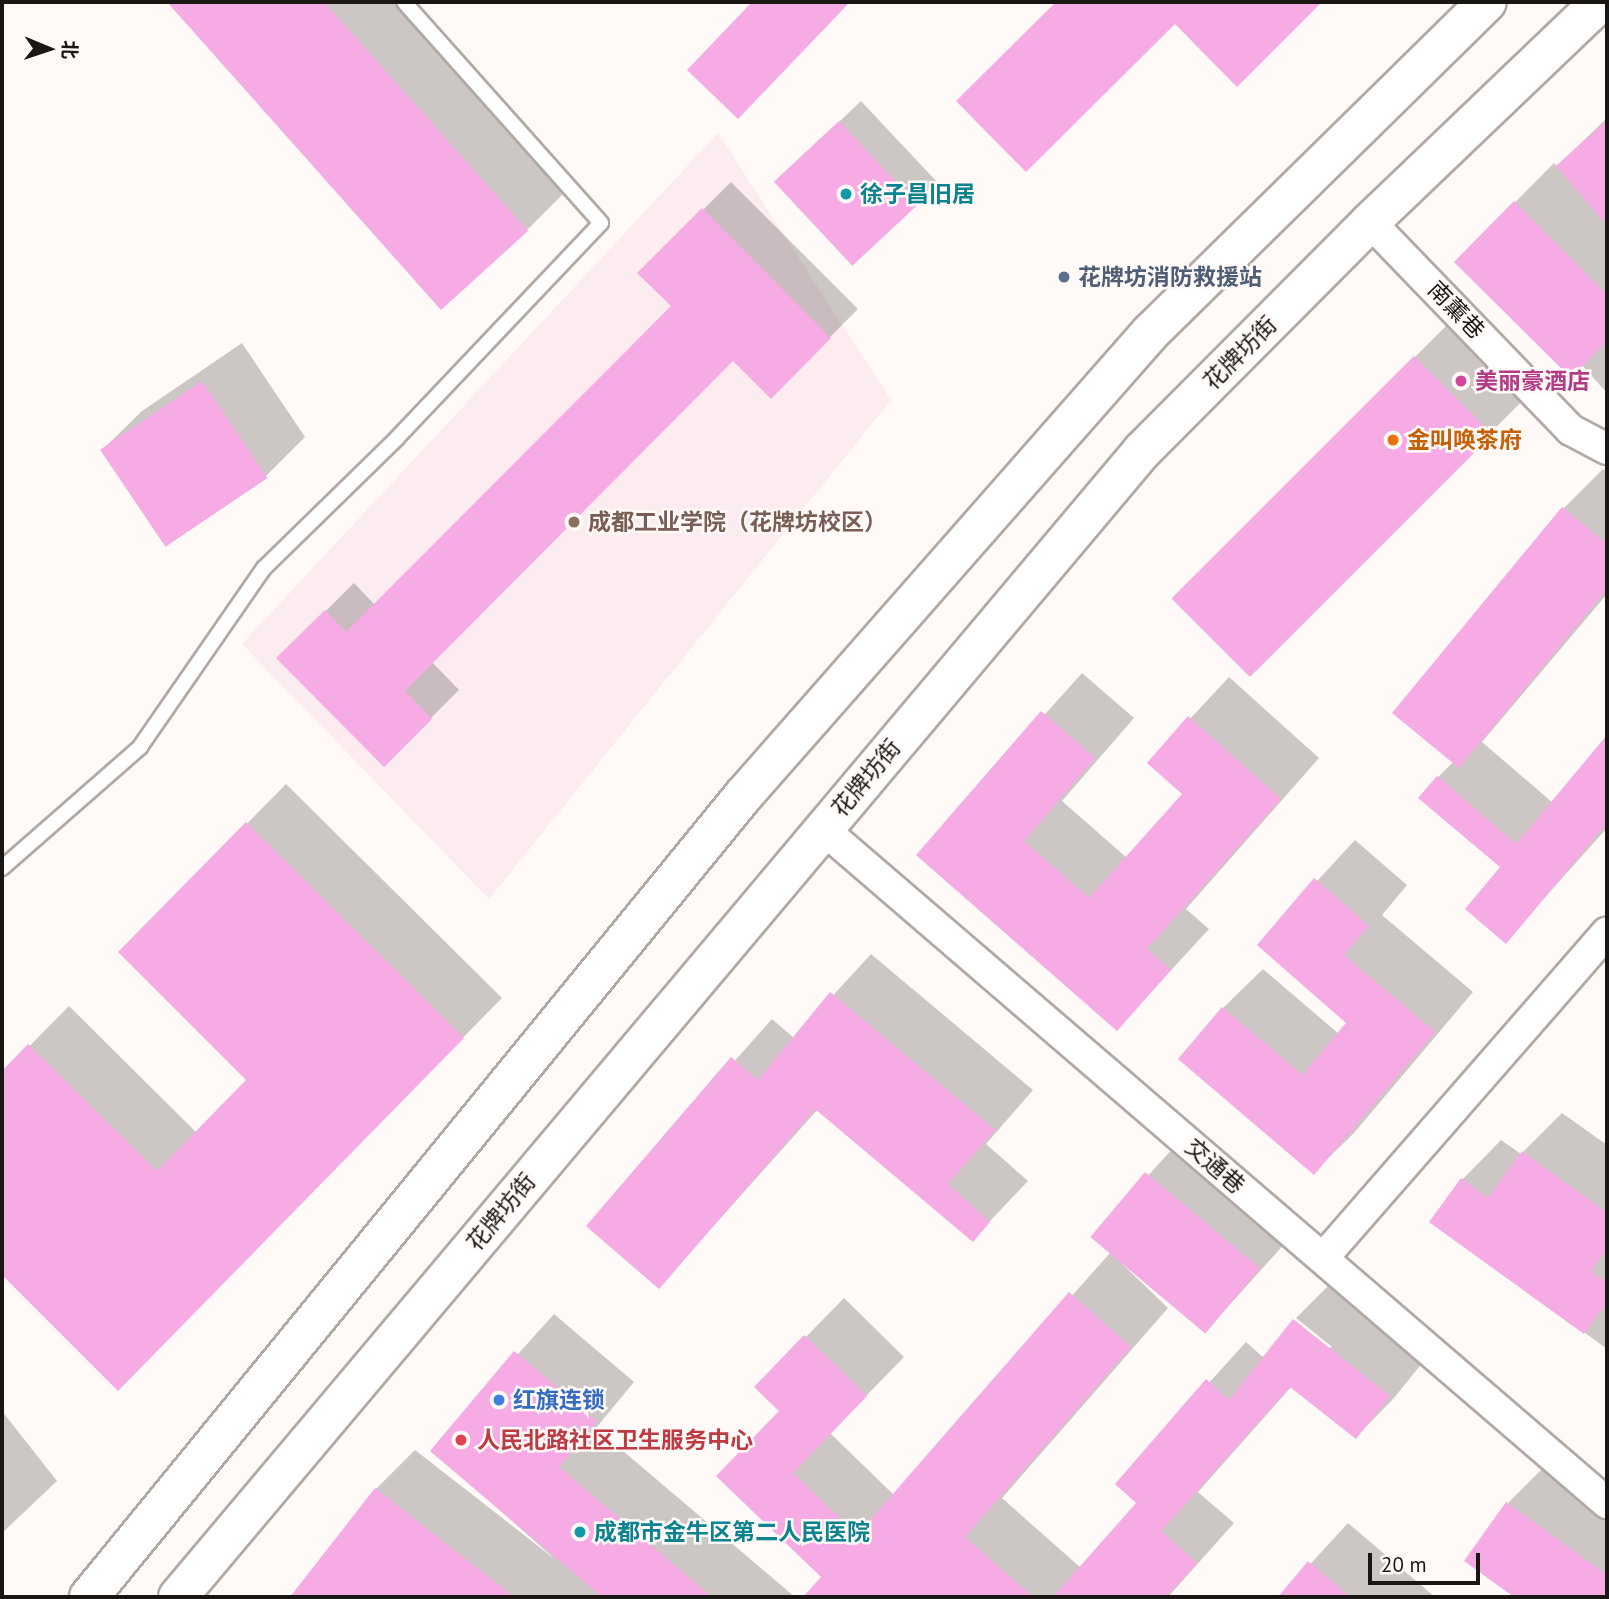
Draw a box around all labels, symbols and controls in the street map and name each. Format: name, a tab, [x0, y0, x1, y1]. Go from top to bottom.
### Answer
north arrow	[14, 14, 84, 84]
text: 北	[58, 40, 82, 60]
place label: 徐子昌旧居	[860, 180, 975, 208]
marker: 徐子昌旧居	[838, 186, 854, 202]
place label: 花牌坊消防救援站	[1078, 263, 1262, 291]
marker: 花牌坊消防救援站	[1056, 269, 1072, 285]
street label: 南薰巷	[1422, 276, 1490, 344]
street label: 花牌坊街	[1198, 311, 1282, 395]
place label: 美丽豪酒店	[1475, 367, 1590, 395]
marker: 美丽豪酒店	[1453, 373, 1469, 389]
place label: 金叫唤茶府	[1407, 426, 1522, 454]
marker: 金叫唤茶府	[1385, 432, 1401, 448]
place label: 成都工业学院（花牌坊校区）	[588, 508, 887, 536]
marker: 成都工业学院（花牌坊校区）	[566, 514, 582, 530]
street label: 花牌坊街	[826, 734, 906, 822]
street label: 交通巷	[1180, 1133, 1250, 1199]
street label: 花牌坊街	[461, 1168, 541, 1256]
place label: 红旗连锁	[513, 1386, 605, 1414]
marker: 红旗连锁	[491, 1392, 507, 1408]
place label: 人民北路社区卫生服务中心	[477, 1426, 753, 1454]
marker: 人民北路社区卫生服务中心	[451, 1430, 471, 1450]
place label: 成都市金牛区第二人民医院	[594, 1518, 870, 1546]
marker: 成都市金牛区第二人民医院	[572, 1524, 588, 1540]
scale bar	[1371, 1540, 1483, 1584]
text: 20 m	[1381, 1551, 1427, 1578]

